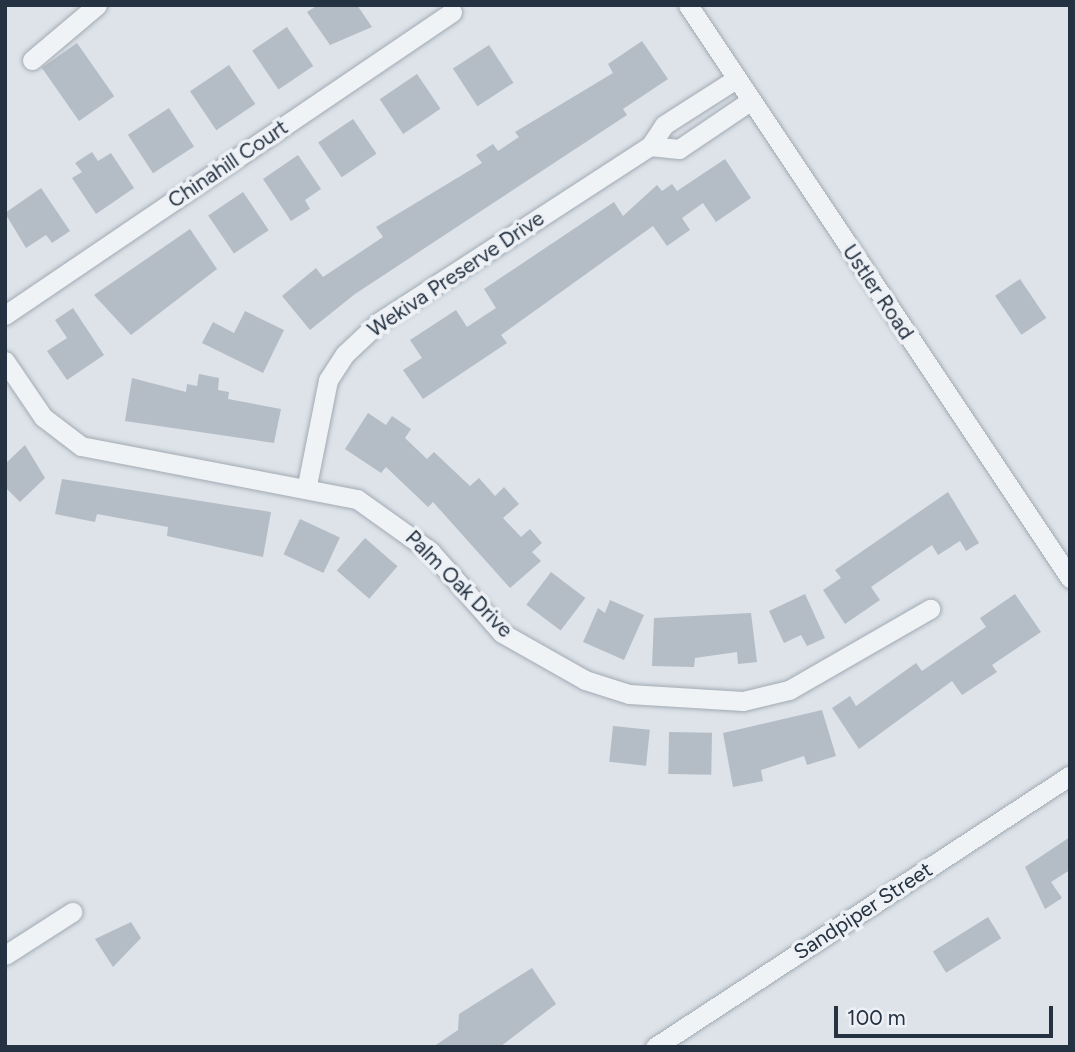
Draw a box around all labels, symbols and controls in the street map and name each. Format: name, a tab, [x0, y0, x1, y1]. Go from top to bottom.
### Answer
street label: Chinahill Court	[163, 115, 293, 213]
street label: Wekiva Preserve Drive	[363, 206, 549, 342]
street label: Ustler Road	[837, 240, 919, 344]
street label: Palm Oak Drive	[400, 525, 518, 643]
street label: Sandpiper Street	[789, 857, 937, 965]
scale bar	[837, 992, 1056, 1036]
text: 100 m	[847, 1005, 906, 1030]

